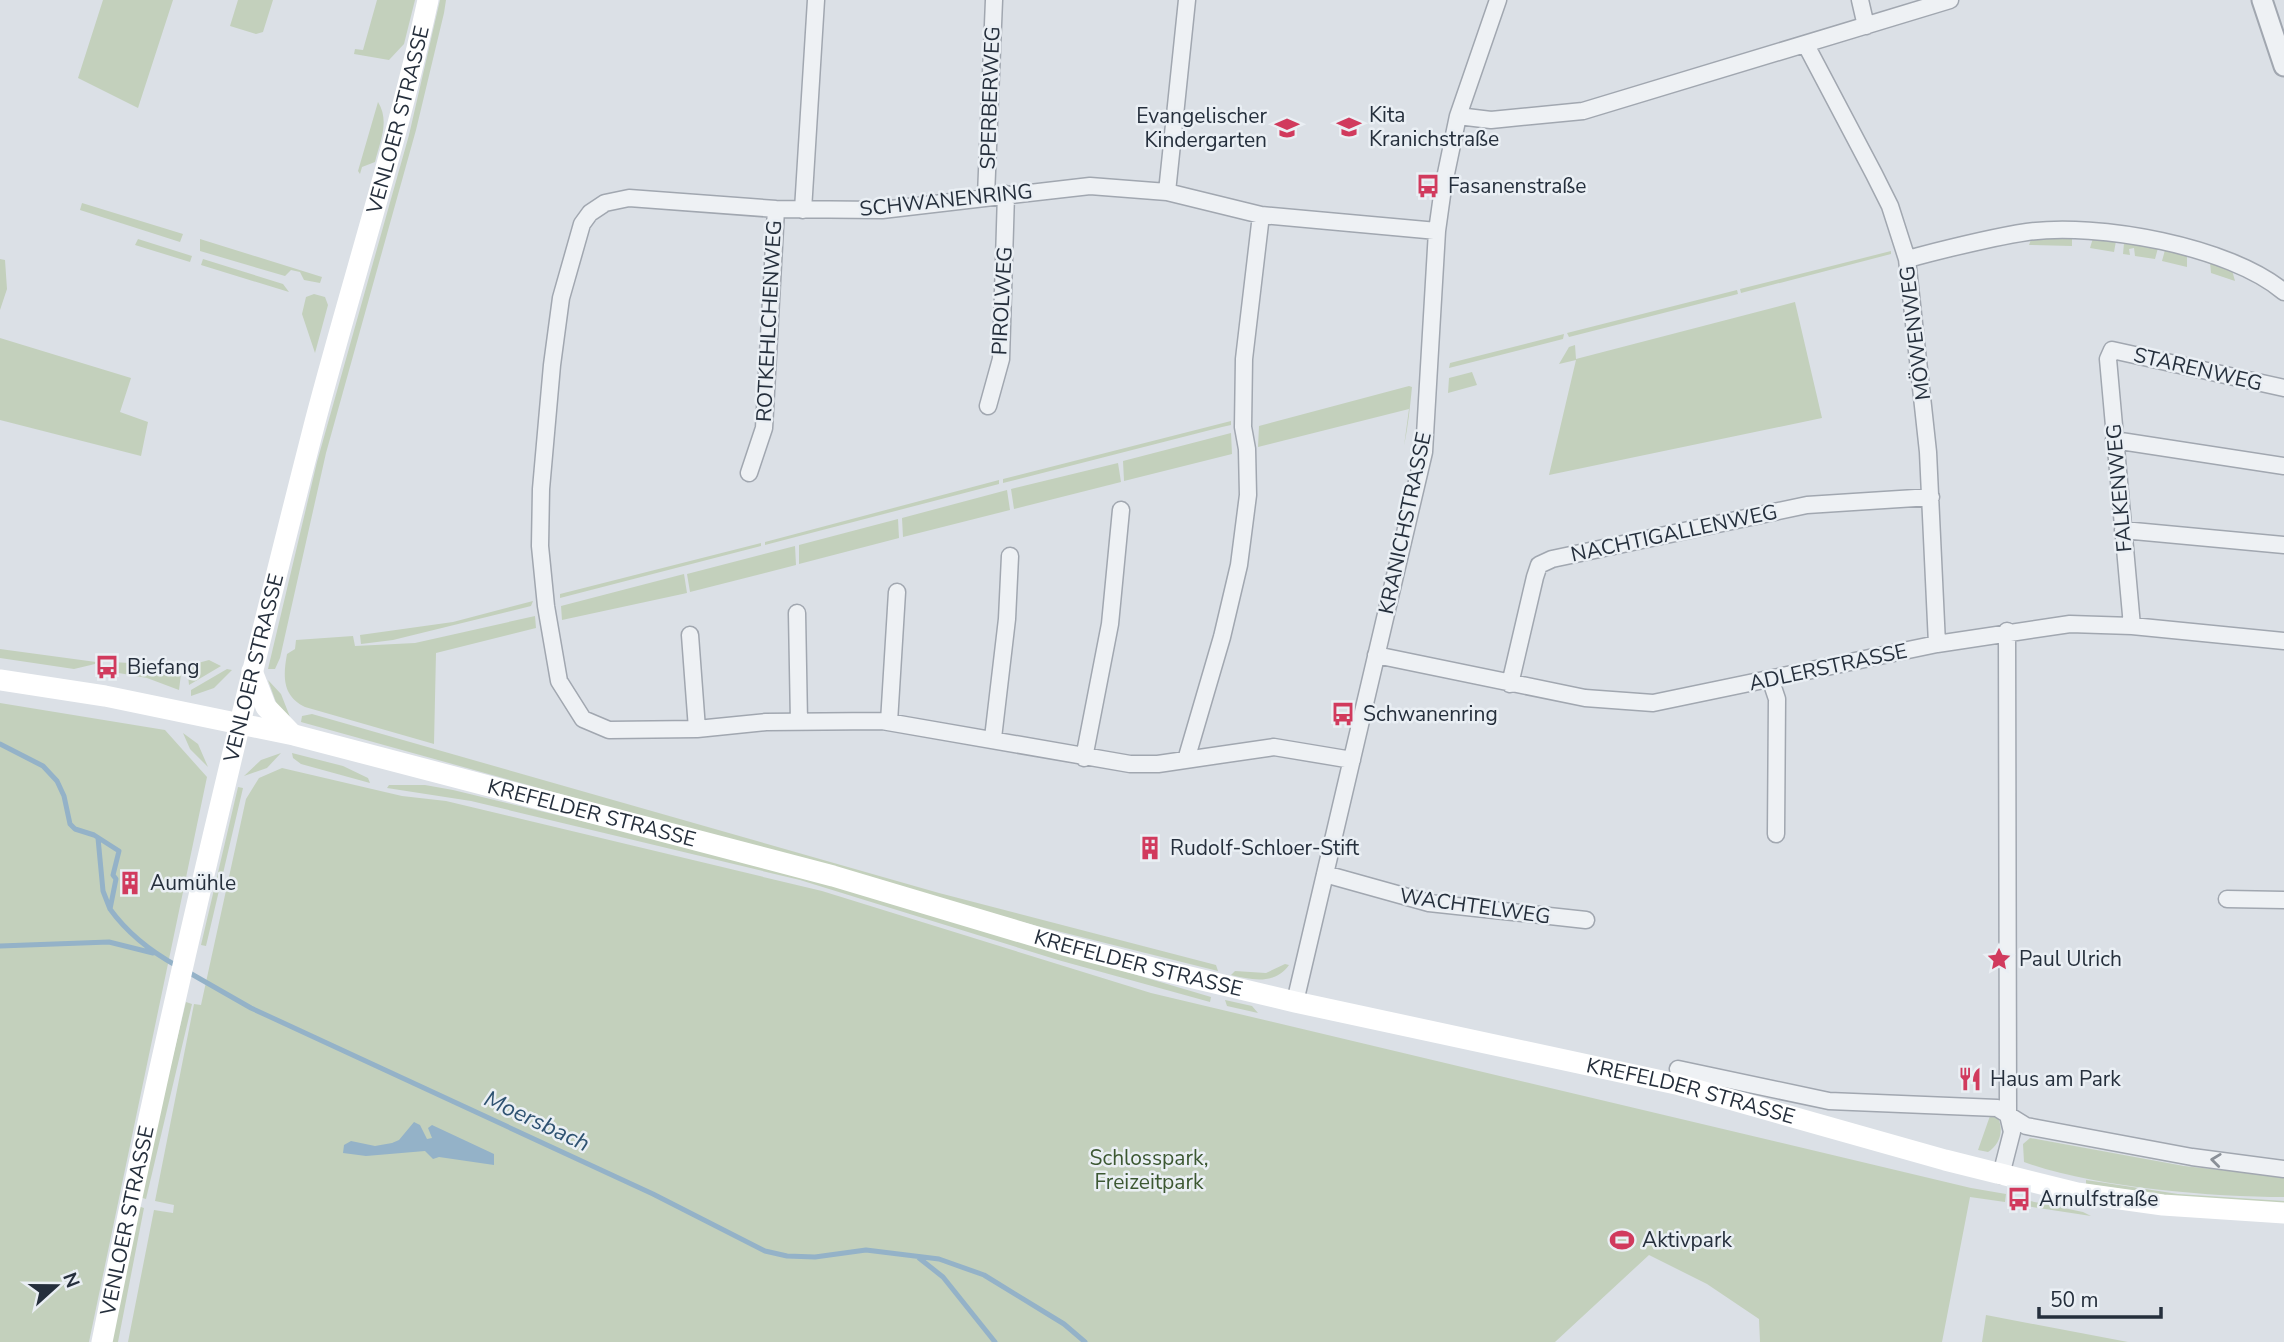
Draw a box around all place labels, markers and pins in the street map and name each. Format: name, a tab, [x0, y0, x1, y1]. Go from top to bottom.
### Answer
place label: Kita Kranichstraße	[1369, 101, 1499, 153]
place label: Evangelischer Kindergarten	[1136, 102, 1267, 154]
school or university icon: Kita Kranichstraße	[1335, 113, 1363, 141]
school or university icon: Evangelischer Kindergarten	[1273, 114, 1301, 142]
bus stop icon: Fasanenstraße	[1414, 172, 1442, 200]
place label: Fasanenstraße	[1448, 172, 1586, 200]
bus stop icon: Biefang	[93, 653, 121, 681]
place label: Biefang	[127, 653, 199, 681]
bus stop icon: Schwanenring	[1329, 700, 1357, 728]
place label: Schwanenring	[1363, 700, 1498, 728]
building icon: Rudolf-Schloer-Stift	[1136, 834, 1164, 862]
place label: Rudolf-Schloer-Stift	[1170, 834, 1360, 862]
building icon: Aumühle	[116, 869, 144, 897]
place label: Aumühle	[150, 869, 236, 897]
place icon: Paul Ulrich	[1985, 945, 2013, 973]
place label: Paul Ulrich	[2019, 945, 2122, 973]
restaurant icon: Haus am Park	[1956, 1065, 1984, 1093]
place label: Haus am Park	[1990, 1065, 2121, 1093]
bus stop icon: Arnulfstraße	[2005, 1185, 2033, 1213]
place label: Arnulfstraße	[2039, 1185, 2158, 1213]
sports icon: Aktivpark	[1608, 1226, 1636, 1254]
place label: Aktivpark	[1642, 1226, 1732, 1254]

